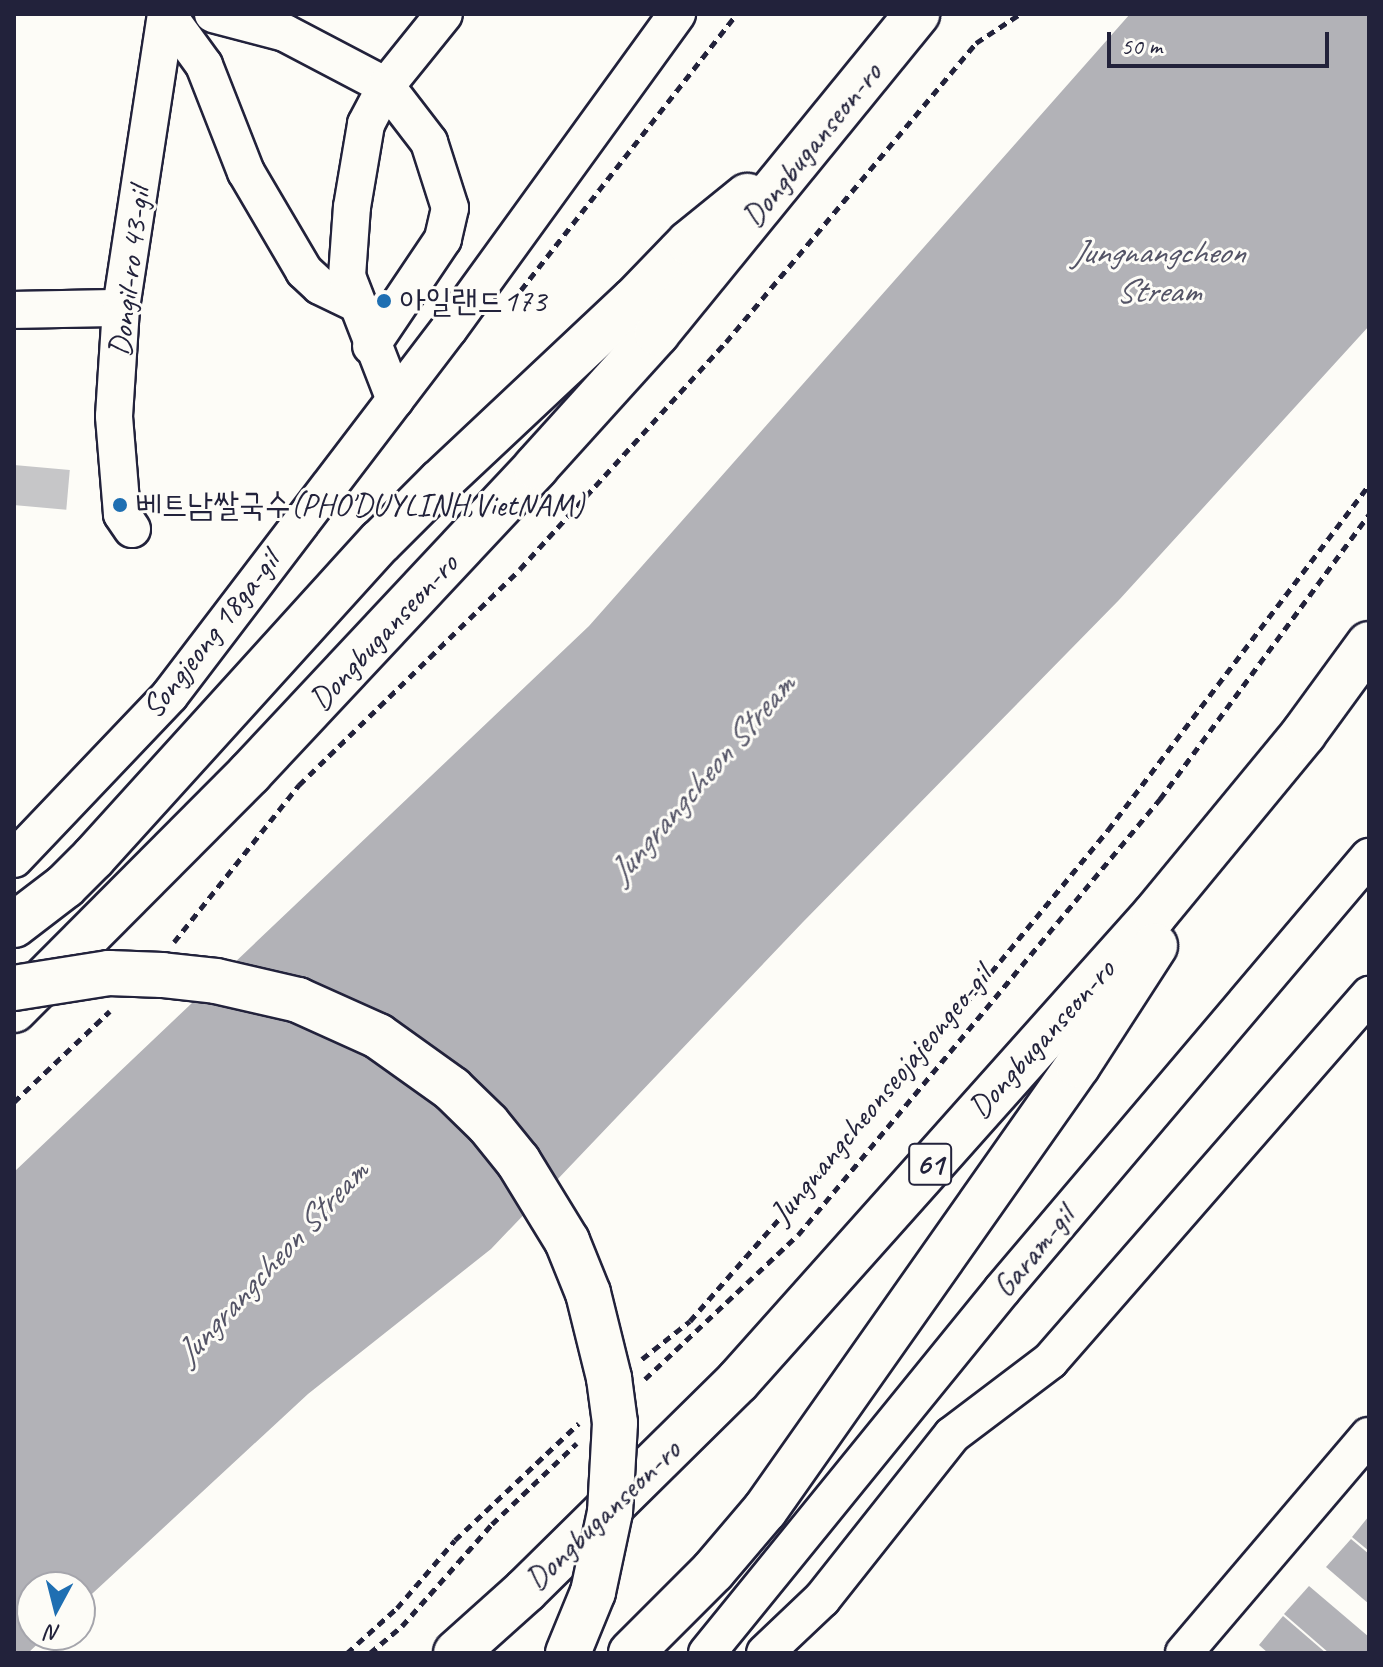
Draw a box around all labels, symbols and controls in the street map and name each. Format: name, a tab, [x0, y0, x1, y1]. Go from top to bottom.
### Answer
scale bar	[1111, 16, 1333, 66]
text: 50 m	[1121, 31, 1162, 61]
street label: Dongbuganseon-ro	[734, 55, 890, 235]
street label: Dongil-ro 43-gil	[101, 185, 159, 359]
water label: Jungnangcheon Stream	[1072, 231, 1244, 310]
place label: 아일랜드173	[400, 282, 546, 320]
marker: 아일랜드173	[375, 292, 393, 310]
place label: 베트남쌀국수(PHO'DUYLINH,VietNAM)	[136, 486, 584, 524]
marker: 베트남쌀국수(PHO'DUYLINH,VietNAM)	[111, 496, 129, 514]
street label: Songjeong 18ga-gil	[134, 544, 288, 726]
street label: Dongbuganseon-ro	[301, 545, 467, 719]
water label: Jungrangcheon Stream	[600, 666, 802, 890]
street label: Dongbuganseon-ro	[961, 952, 1123, 1126]
street label: Jungnangcheonseojajeongeo-gil	[762, 958, 1000, 1232]
road number: 61	[908, 1138, 952, 1190]
water label: Jungrangcheon Stream	[167, 1152, 375, 1372]
street label: Garam-gil	[985, 1199, 1083, 1305]
street label: Dongbuganseon-ro	[517, 1431, 689, 1599]
north arrow	[16, 1571, 96, 1651]
text: N	[45, 1618, 62, 1648]

